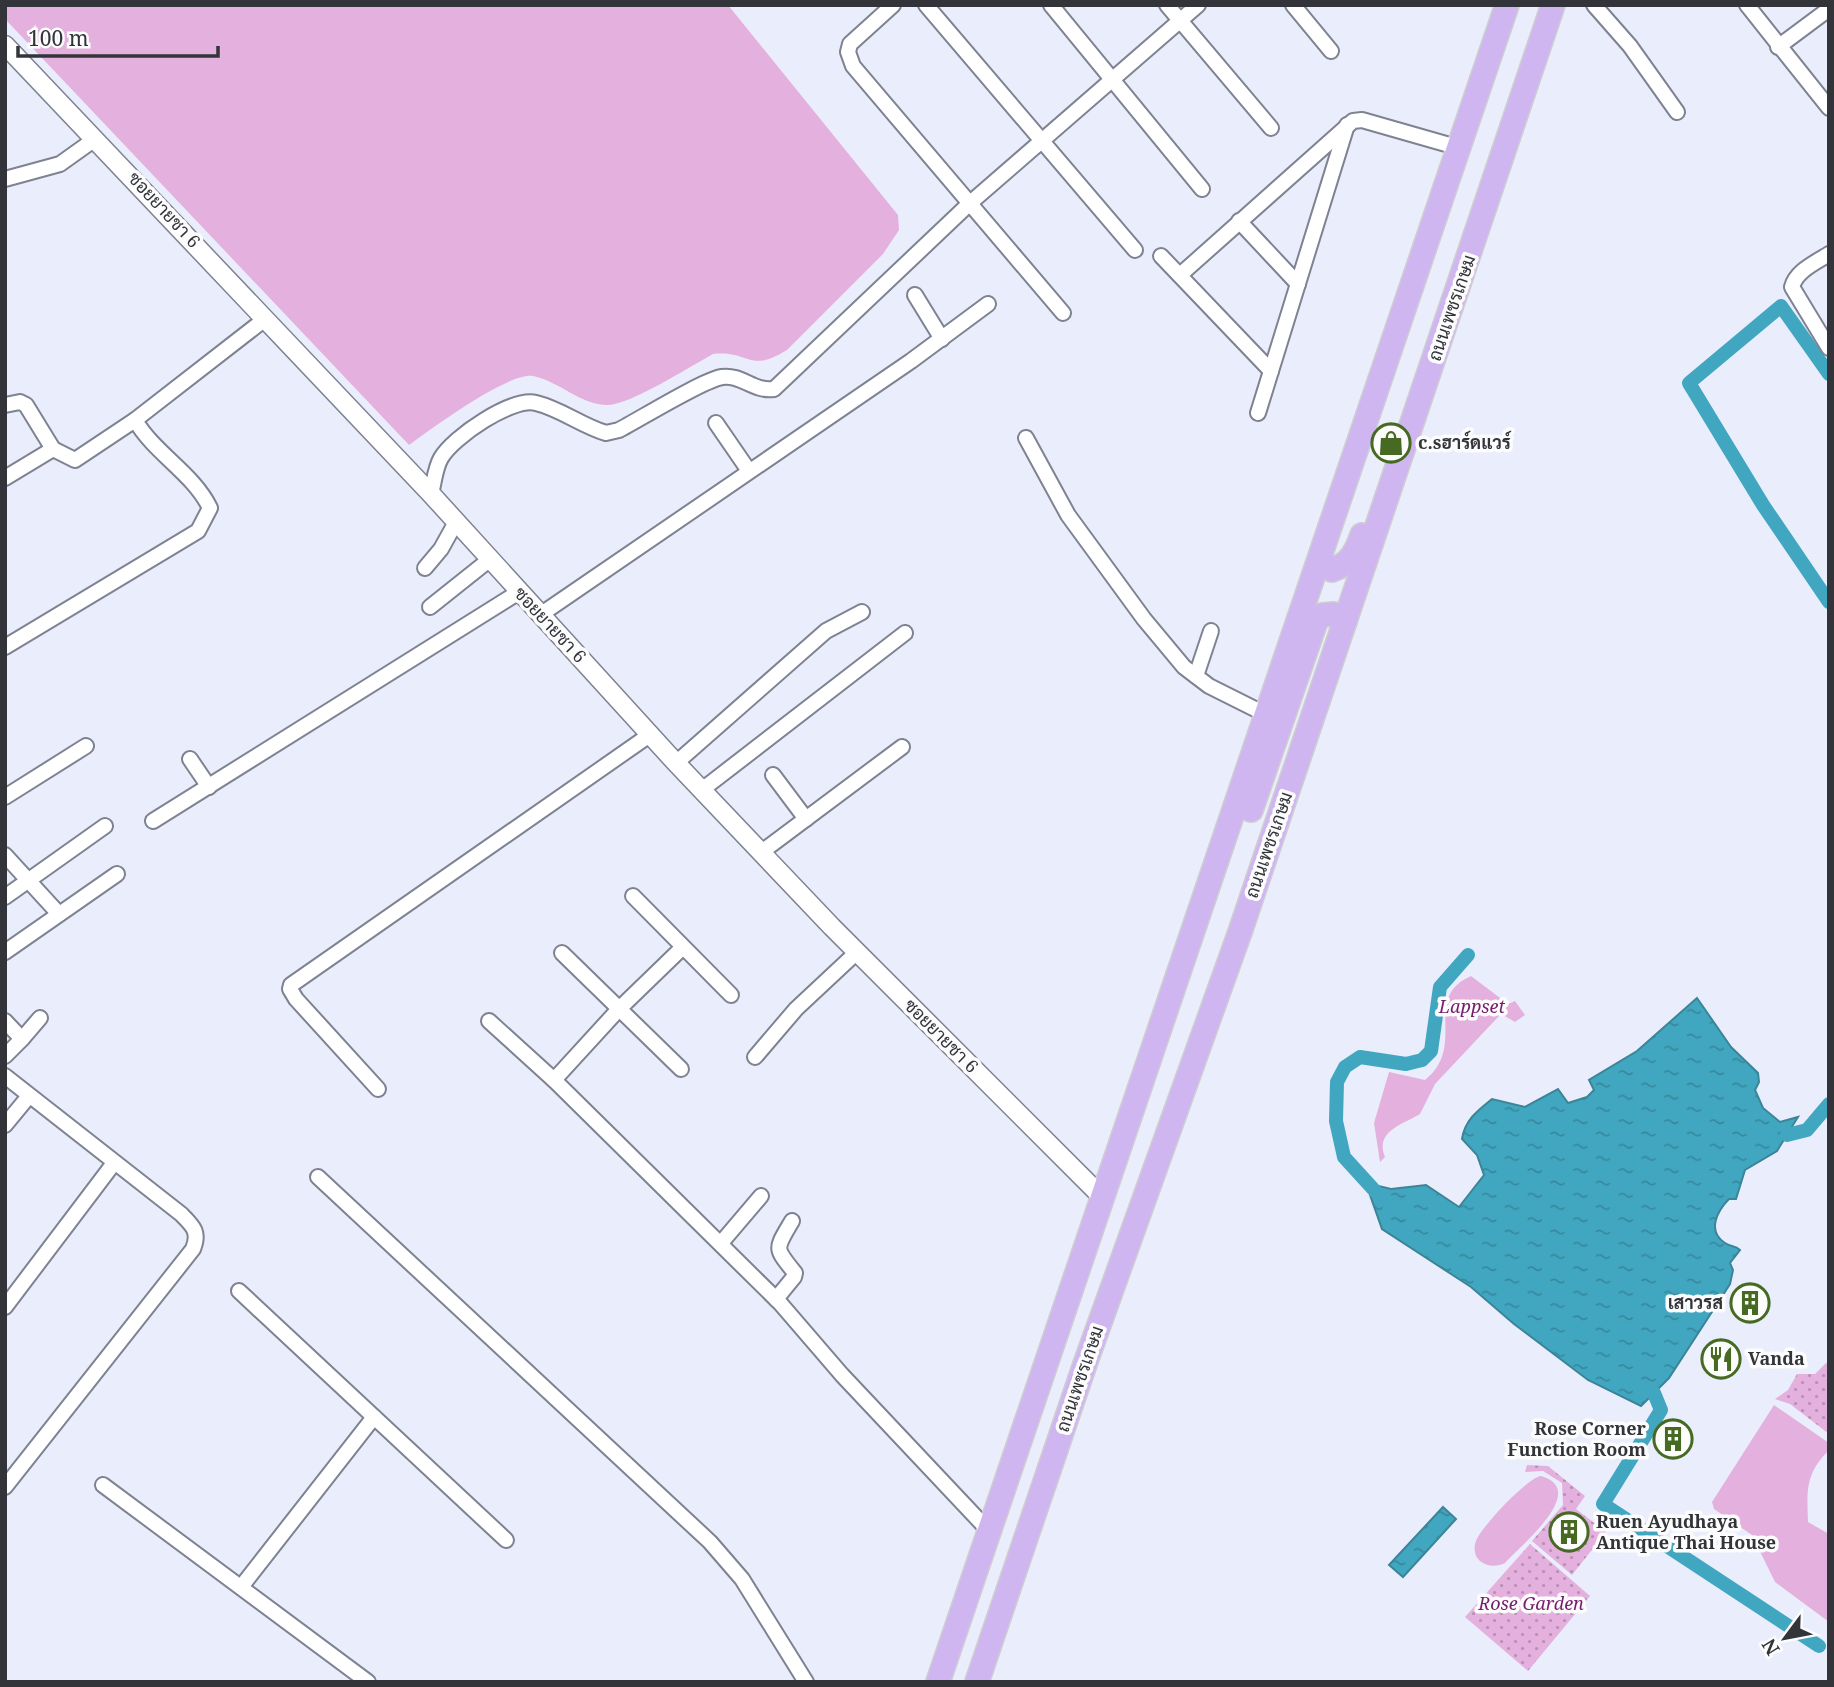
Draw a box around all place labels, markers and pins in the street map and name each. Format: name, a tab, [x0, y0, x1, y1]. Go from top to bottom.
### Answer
shop icon: c.sฮาร์ดแวร์	[1370, 422, 1412, 464]
place label: c.sฮาร์ดแวร์	[1418, 430, 1512, 454]
building icon: เสาวรส	[1729, 1282, 1771, 1324]
place label: เสาวรส	[1668, 1290, 1723, 1314]
restaurant icon: Vanda	[1700, 1338, 1742, 1380]
place label: Vanda	[1748, 1346, 1805, 1370]
place label: Rose Corner Function Room	[1507, 1416, 1647, 1461]
building icon: Rose Corner Function Room	[1652, 1418, 1694, 1460]
place label: Ruen Ayudhaya Antique Thai House	[1596, 1509, 1776, 1554]
building icon: Ruen Ayudhaya Antique Thai House	[1548, 1511, 1590, 1553]

